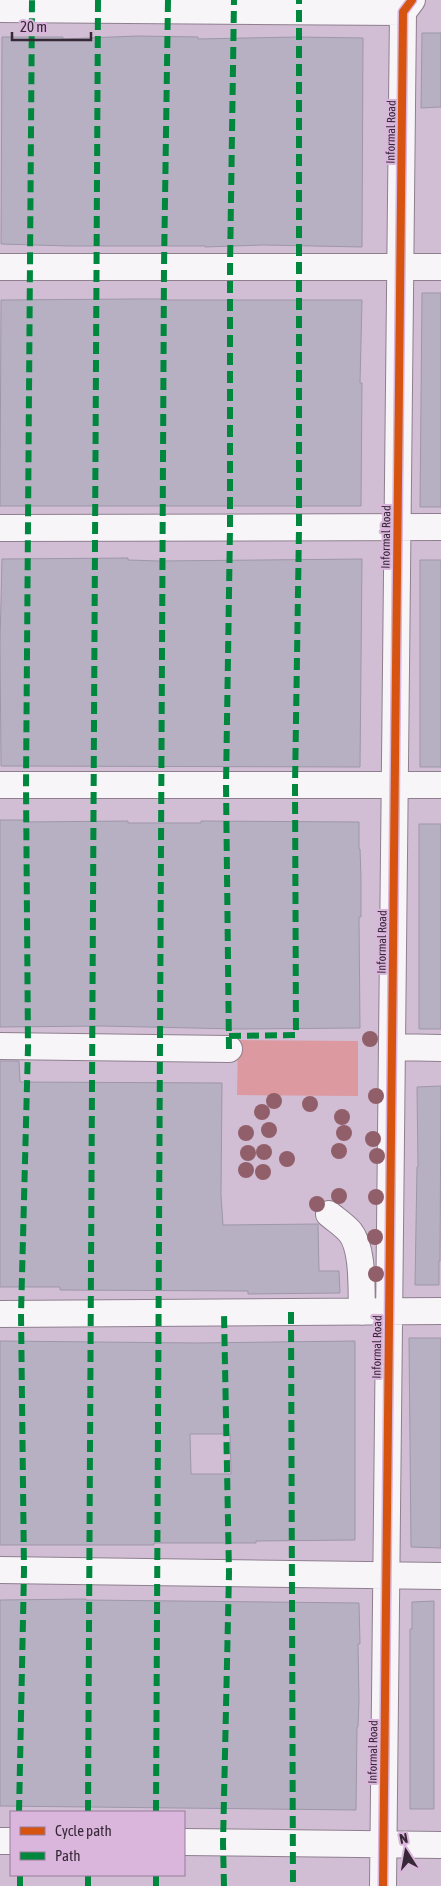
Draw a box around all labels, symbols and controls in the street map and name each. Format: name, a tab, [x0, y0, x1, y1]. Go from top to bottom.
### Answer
scale bar	[12, 10, 91, 42]
text: 20 m	[20, 18, 47, 35]
street label: Informal Road	[383, 100, 399, 164]
street label: Informal Road	[378, 505, 394, 569]
street label: Informal Road	[374, 910, 390, 974]
street label: Informal Road	[369, 1315, 385, 1379]
street label: Informal Road	[365, 1720, 381, 1784]
legend	[10, 1811, 185, 1876]
text: Cycle path	[55, 1822, 112, 1839]
north arrow	[381, 1826, 431, 1876]
text: N	[398, 1830, 409, 1847]
text: Path	[55, 1847, 81, 1864]

